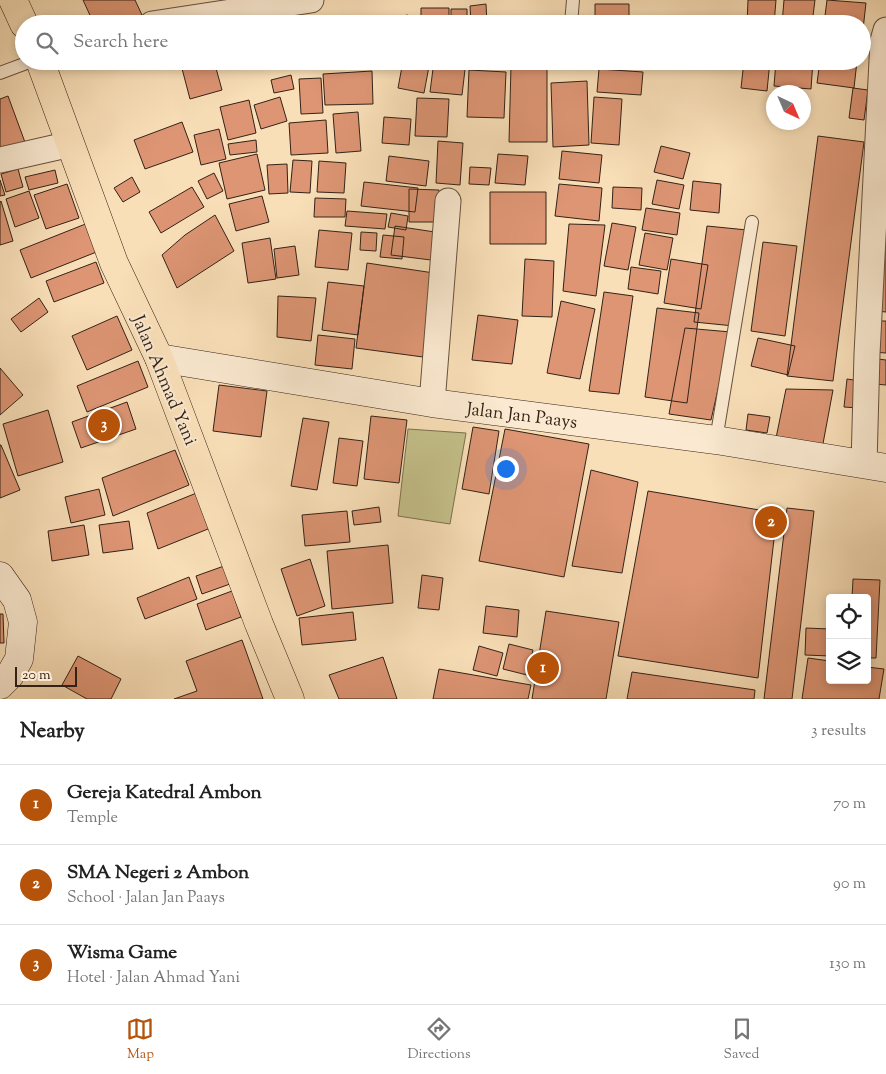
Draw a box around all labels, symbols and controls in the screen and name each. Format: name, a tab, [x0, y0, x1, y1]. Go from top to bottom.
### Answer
search box	[15, 15, 871, 70]
icon: search	[33, 29, 61, 57]
text: Search here	[73, 29, 168, 56]
north arrow	[766, 85, 811, 130]
street label: Jalan Ahmad Yani	[124, 311, 202, 450]
street label: Jalan Jan Paays	[464, 397, 579, 437]
pin: 3	[88, 406, 120, 444]
your location	[493, 456, 519, 482]
pin: 2	[755, 503, 787, 541]
map controls	[826, 594, 871, 684]
button: locate	[826, 594, 871, 639]
button: layers	[826, 639, 871, 684]
pin: 1	[527, 649, 559, 687]
scale bar	[15, 664, 78, 687]
text: 20 m	[22, 666, 51, 686]
text: Nearby	[20, 717, 85, 747]
text: 3 results	[811, 720, 866, 743]
text: Gereja Katedral Ambon	[67, 780, 262, 807]
text: 1	[33, 793, 39, 816]
text: 70 m	[833, 793, 866, 816]
text: Temple	[67, 807, 118, 830]
text: SMA Negeri 2 Ambon	[67, 860, 249, 887]
text: 2	[32, 873, 40, 896]
text: 90 m	[833, 873, 866, 896]
text: School · Jalan Jan Paays	[67, 887, 225, 910]
text: Wisma Game	[67, 940, 177, 967]
text: 3	[33, 953, 39, 976]
text: 130 m	[829, 953, 866, 976]
text: Hotel · Jalan Ahmad Yani	[67, 967, 240, 990]
tab: Map	[126, 1015, 154, 1065]
tab: Directions	[407, 1015, 471, 1065]
tab: Saved	[724, 1015, 759, 1065]

